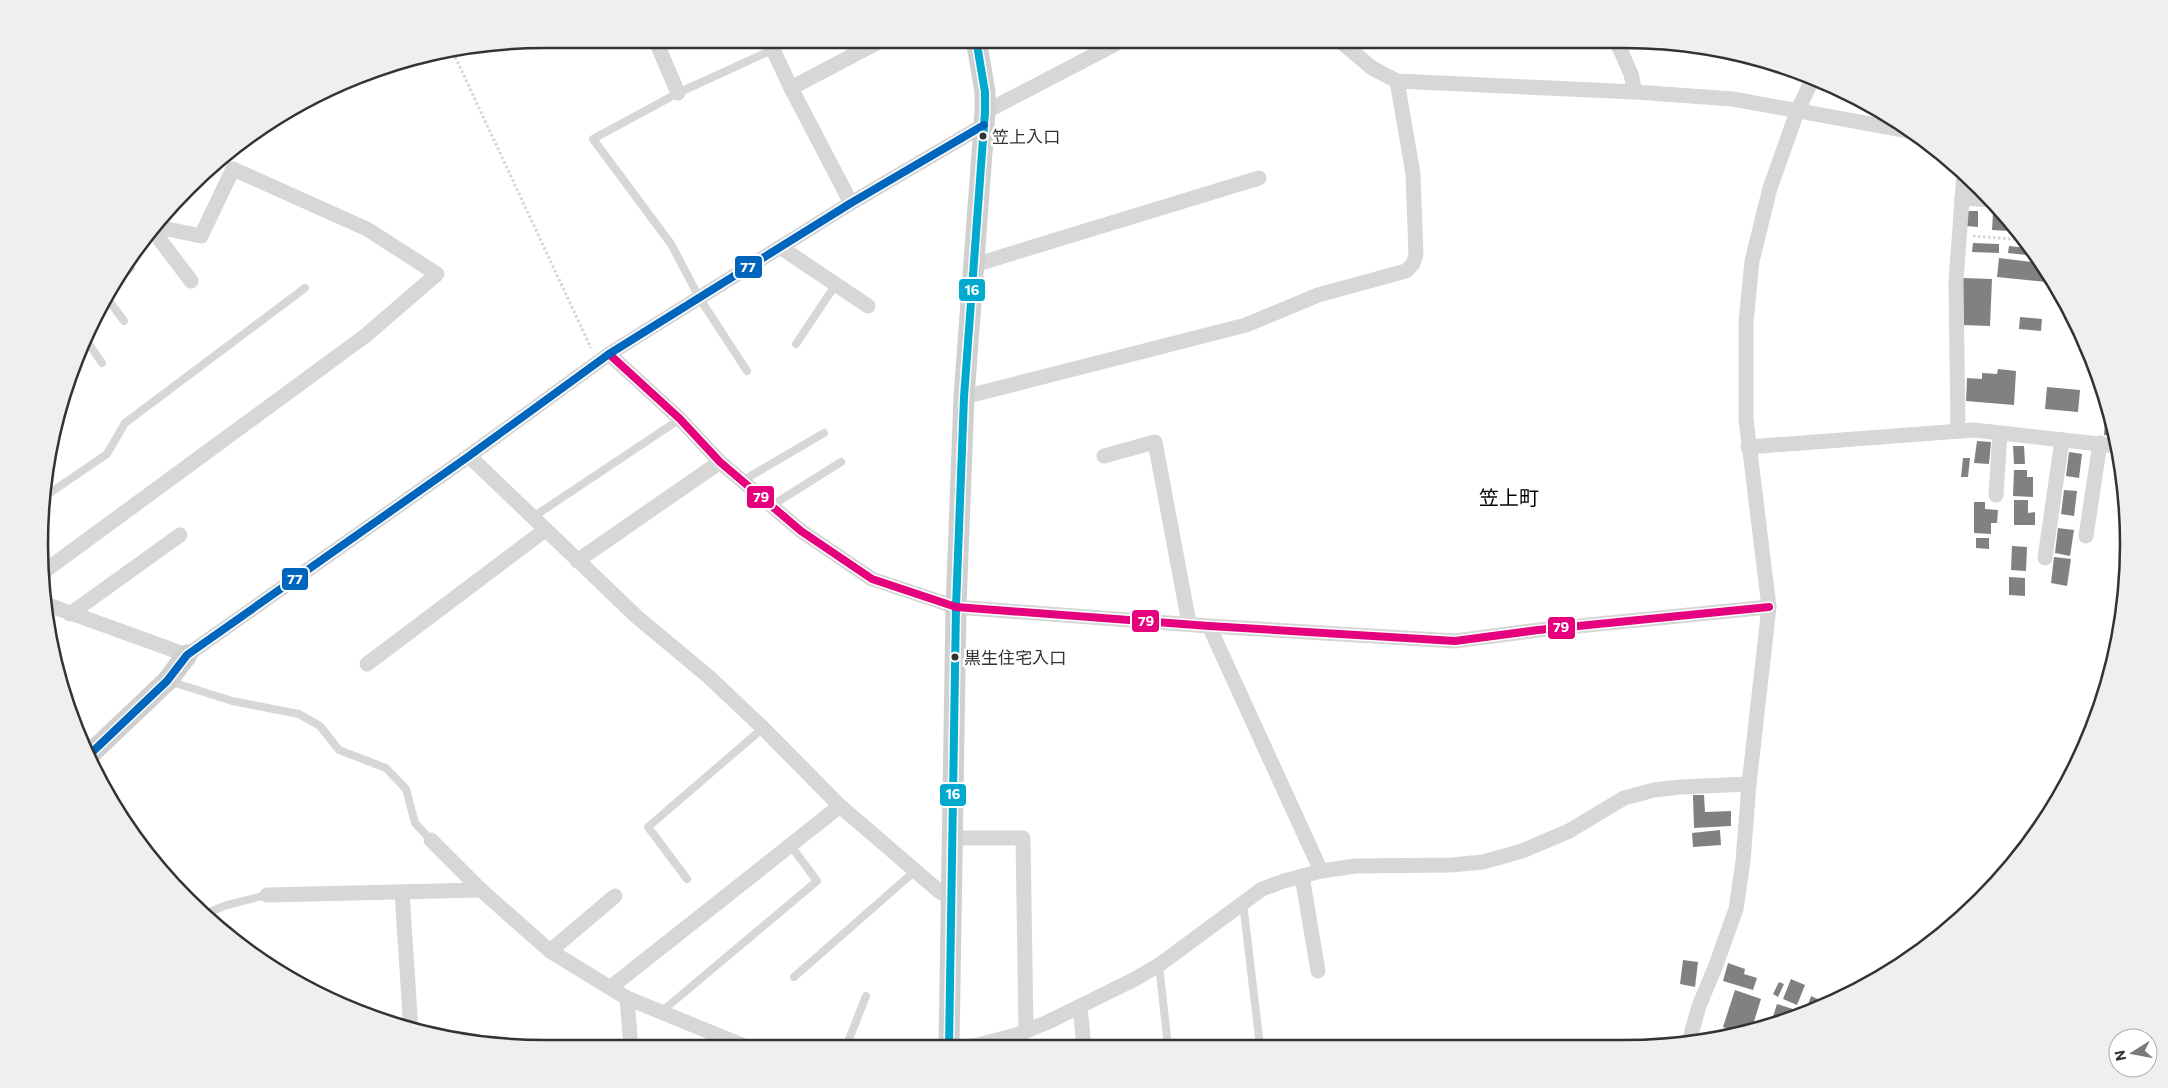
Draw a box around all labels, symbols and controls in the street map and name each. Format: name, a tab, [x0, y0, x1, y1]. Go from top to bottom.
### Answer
place label: 笠上入口	[992, 126, 1060, 147]
marker: 笠上入口	[978, 131, 988, 141]
line badge: 77	[734, 255, 763, 279]
text: 77	[740, 258, 756, 275]
line badge: 16	[958, 278, 986, 302]
text: 16	[965, 281, 980, 298]
line badge: 79	[746, 485, 775, 509]
district label: 笠上町	[1479, 485, 1539, 509]
text: 79	[753, 488, 769, 505]
line badge: 77	[281, 567, 309, 591]
text: 77	[287, 570, 303, 587]
line badge: 79	[1131, 609, 1160, 633]
text: 79	[1138, 612, 1154, 629]
line badge: 79	[1547, 616, 1576, 640]
text: 79	[1553, 618, 1569, 635]
place label: 黒生住宅入口	[964, 647, 1066, 668]
marker: 黒生住宅入口	[950, 652, 960, 662]
line badge: 16	[939, 783, 967, 807]
text: 16	[946, 785, 961, 802]
north arrow	[2108, 1028, 2158, 1078]
text: N	[2110, 1049, 2129, 1062]

